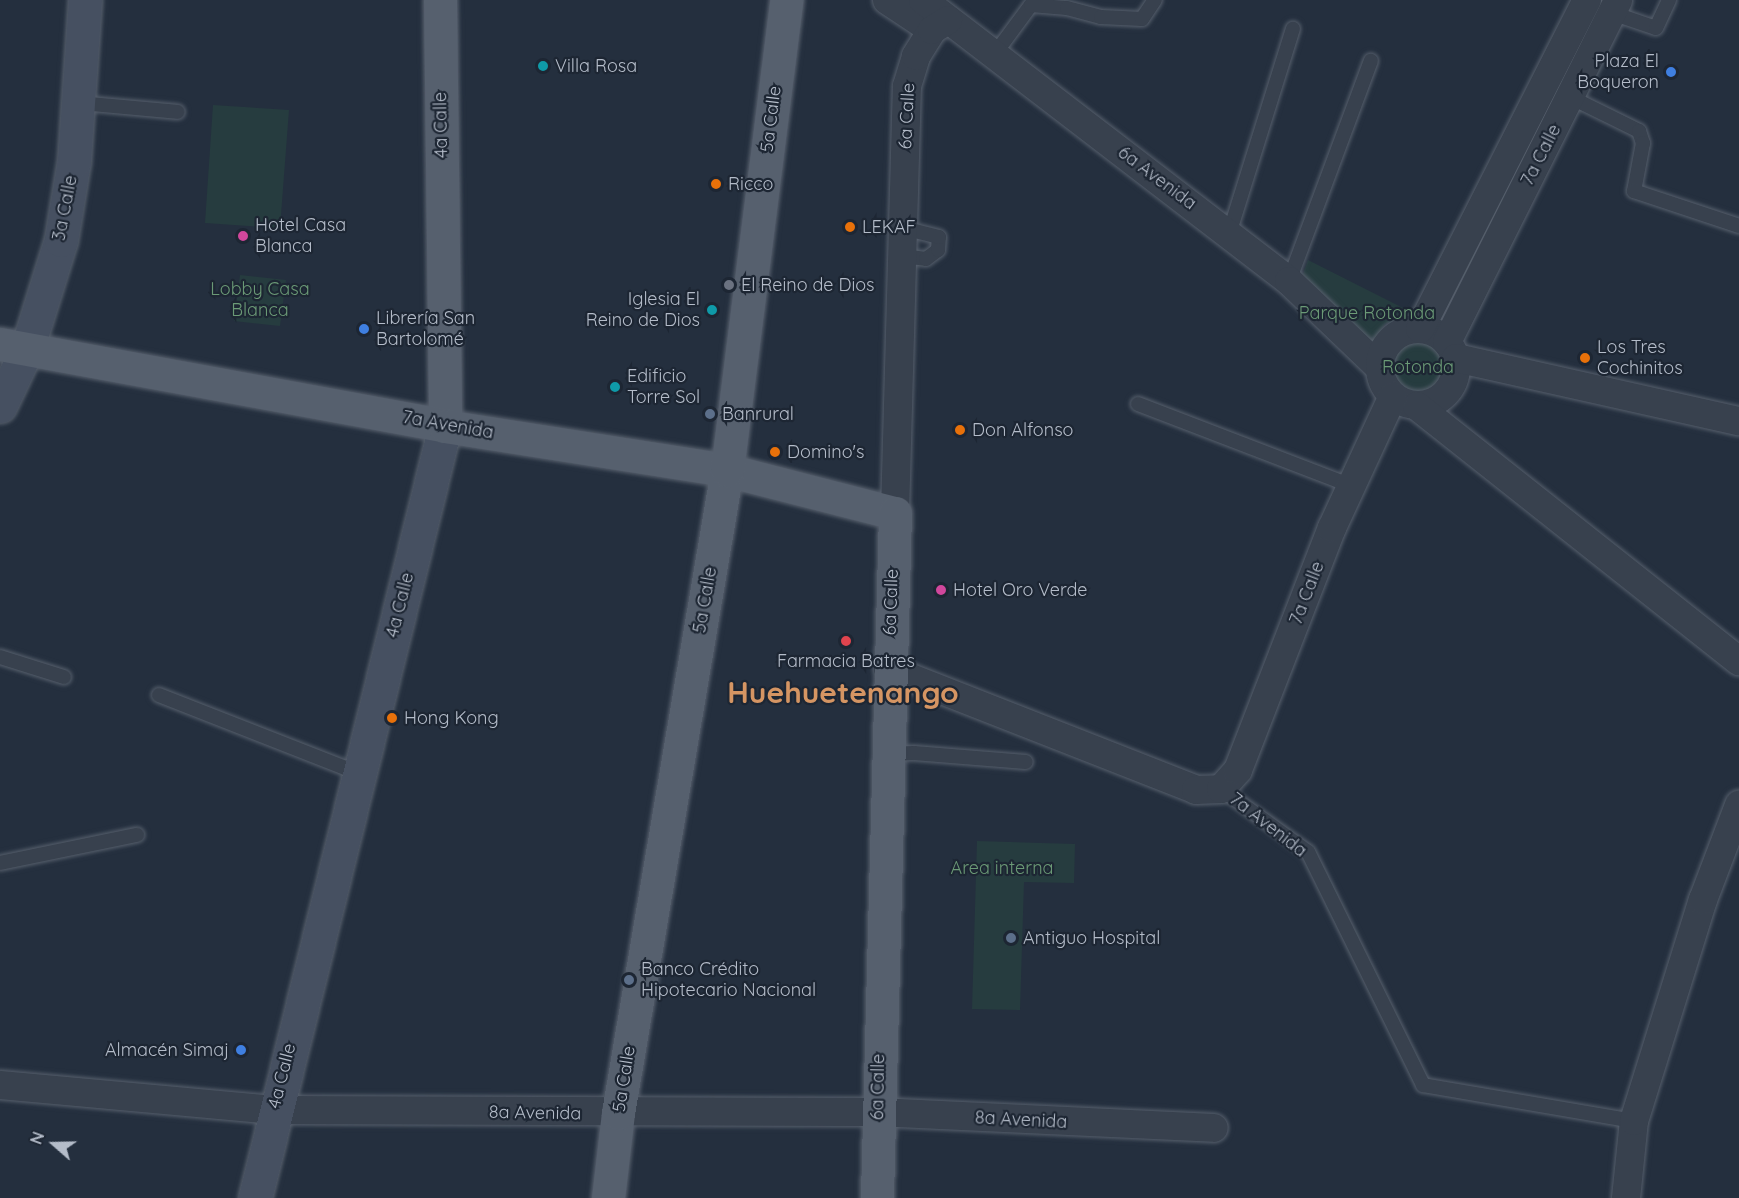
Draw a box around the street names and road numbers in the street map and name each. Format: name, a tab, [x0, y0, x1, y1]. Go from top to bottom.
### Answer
street label: 6a Calle	[894, 82, 920, 150]
street label: 5a Calle	[756, 85, 786, 153]
street label: 4a Calle	[430, 92, 452, 158]
street label: 7a Calle	[1516, 121, 1566, 189]
street label: 6a Avenida	[1114, 142, 1200, 214]
street label: 3a Calle	[48, 173, 82, 243]
street label: 7a Avenida	[401, 406, 495, 444]
street label: 7a Calle	[1285, 558, 1329, 628]
street label: 5a Calle	[689, 565, 721, 635]
street label: 6a Calle	[879, 568, 903, 636]
street label: 4a Calle	[382, 570, 418, 640]
street label: 7a Avenida	[1225, 788, 1311, 862]
street label: 4a Calle	[264, 1041, 300, 1111]
street label: 5a Calle	[608, 1044, 640, 1114]
street label: 6a Calle	[867, 1054, 889, 1120]
street label: 8a Avenida	[489, 1101, 581, 1125]
street label: 8a Avenida	[974, 1107, 1068, 1133]

